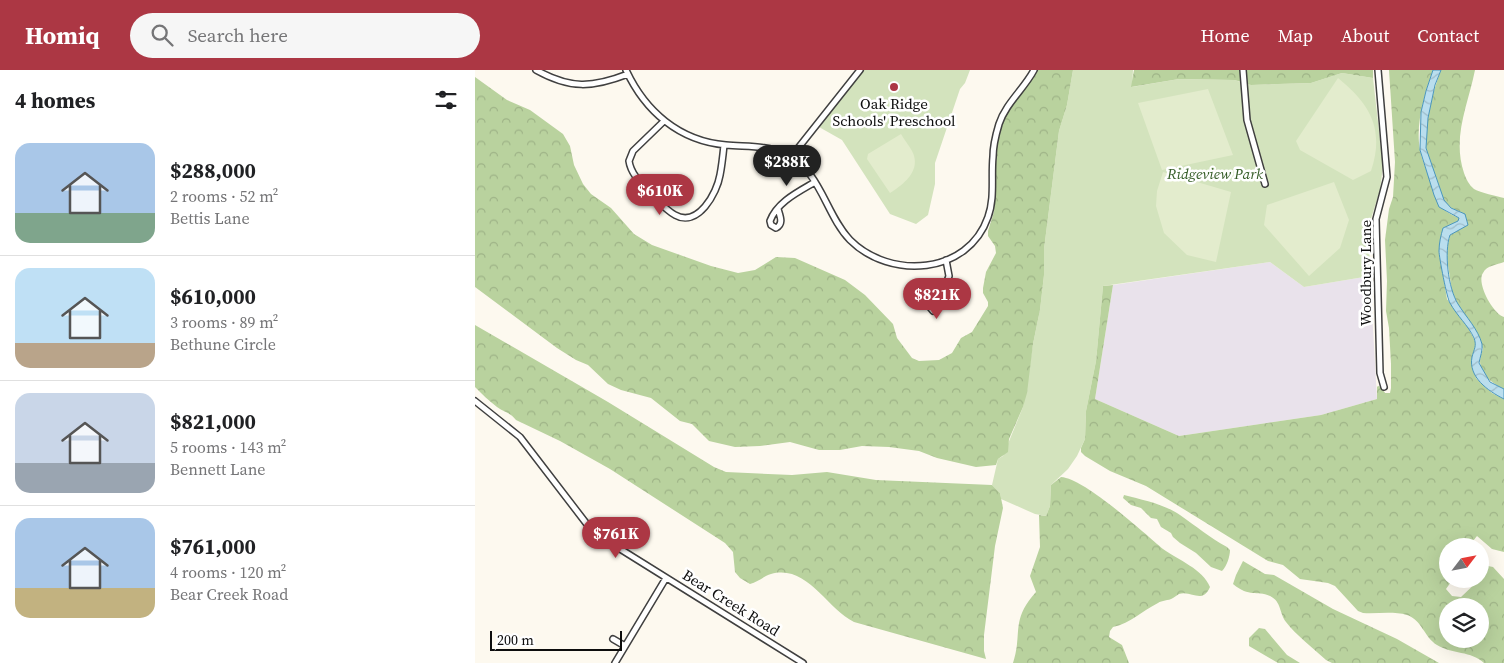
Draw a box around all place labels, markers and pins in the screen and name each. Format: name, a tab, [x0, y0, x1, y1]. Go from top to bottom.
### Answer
marker: Oak Ridge Schools' Preschool	[888, 81, 900, 93]
place label: Oak Ridge Schools' Preschool	[832, 93, 956, 131]
pin: $288K	[752, 144, 822, 187]
pin: $610K	[625, 174, 695, 216]
pin: $821K	[902, 278, 972, 320]
pin: $761K	[581, 516, 651, 559]

